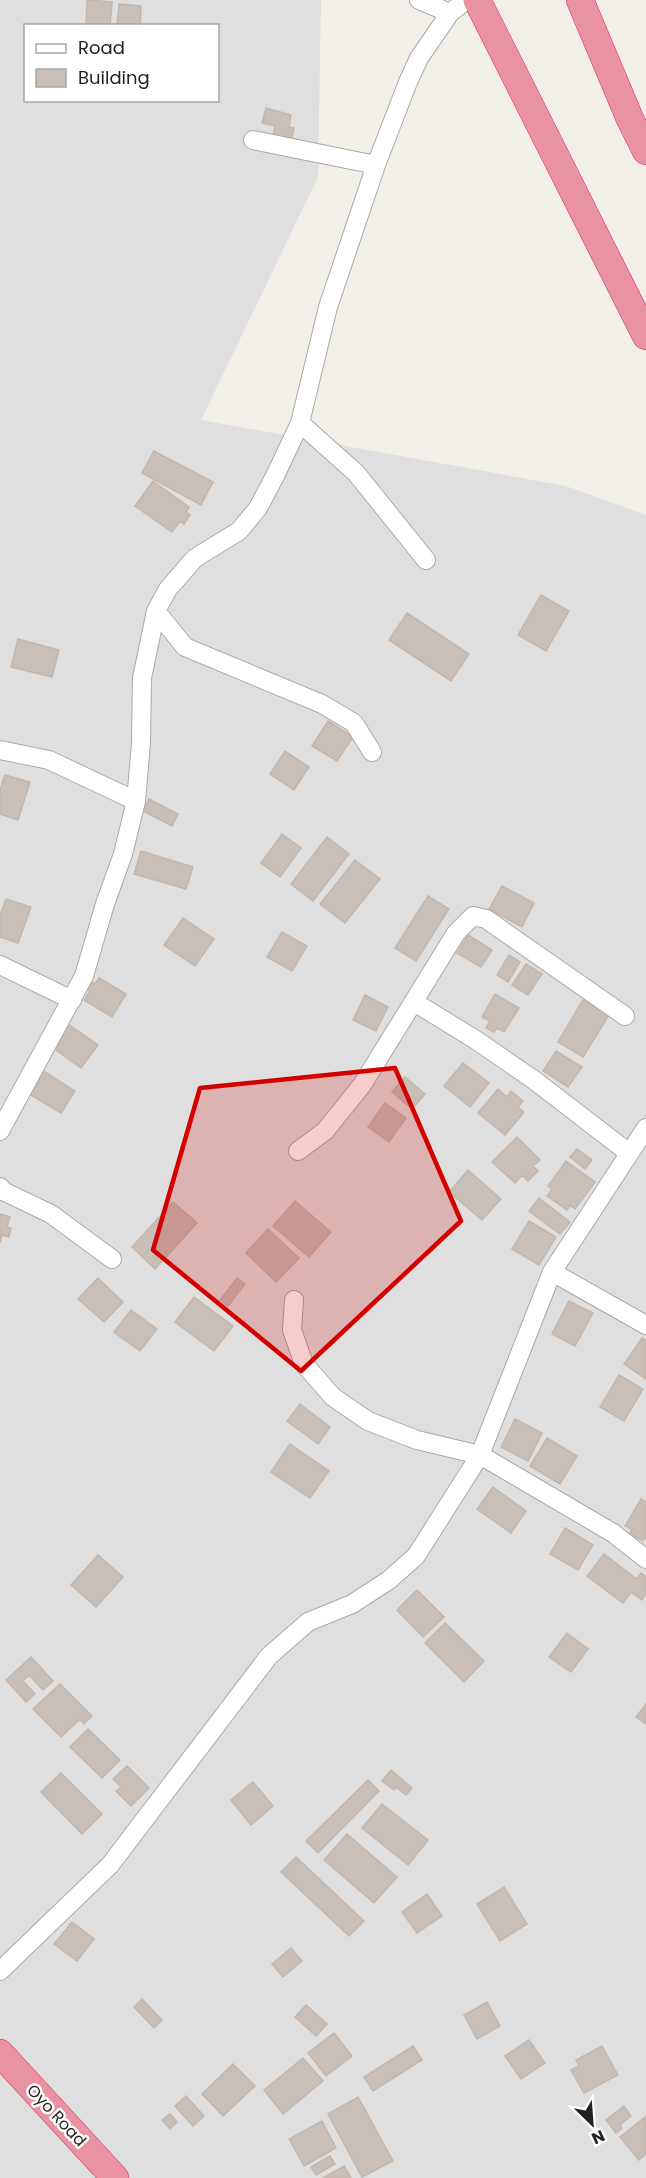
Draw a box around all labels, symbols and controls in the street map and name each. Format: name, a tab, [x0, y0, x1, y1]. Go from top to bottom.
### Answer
legend	[24, 24, 219, 102]
text: Road	[78, 35, 125, 60]
text: Building	[78, 65, 150, 90]
street label: Oyo Road	[22, 2079, 92, 2152]
north arrow	[562, 2094, 622, 2154]
text: N	[588, 2124, 608, 2150]

